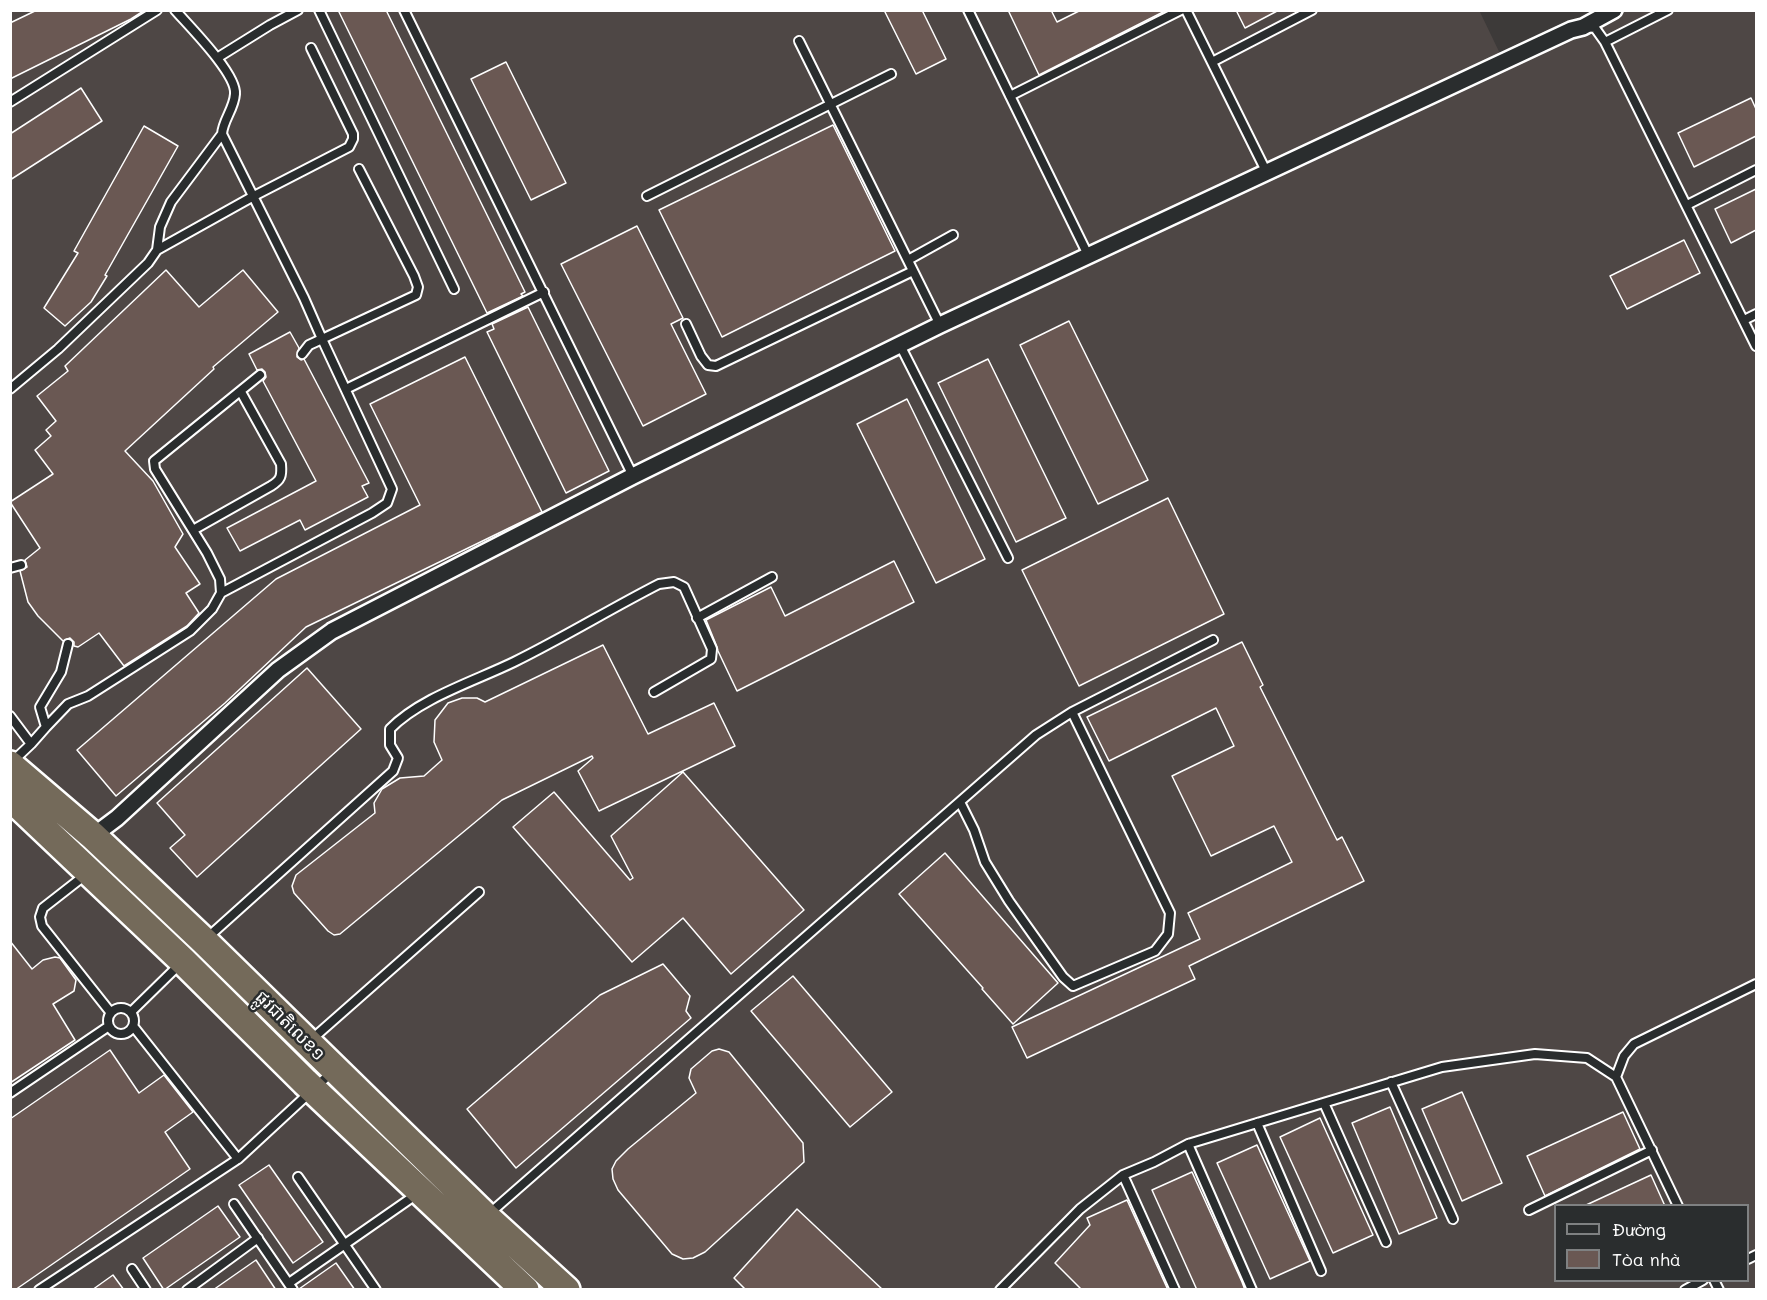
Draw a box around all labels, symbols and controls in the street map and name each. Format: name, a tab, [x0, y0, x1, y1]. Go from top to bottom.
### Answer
street label: ផ្លូវជាតិលេខ១	[251, 987, 329, 1065]
legend	[1554, 1204, 1749, 1282]
text: Đường	[1612, 1217, 1666, 1241]
text: Tòa nhà	[1612, 1247, 1681, 1271]

